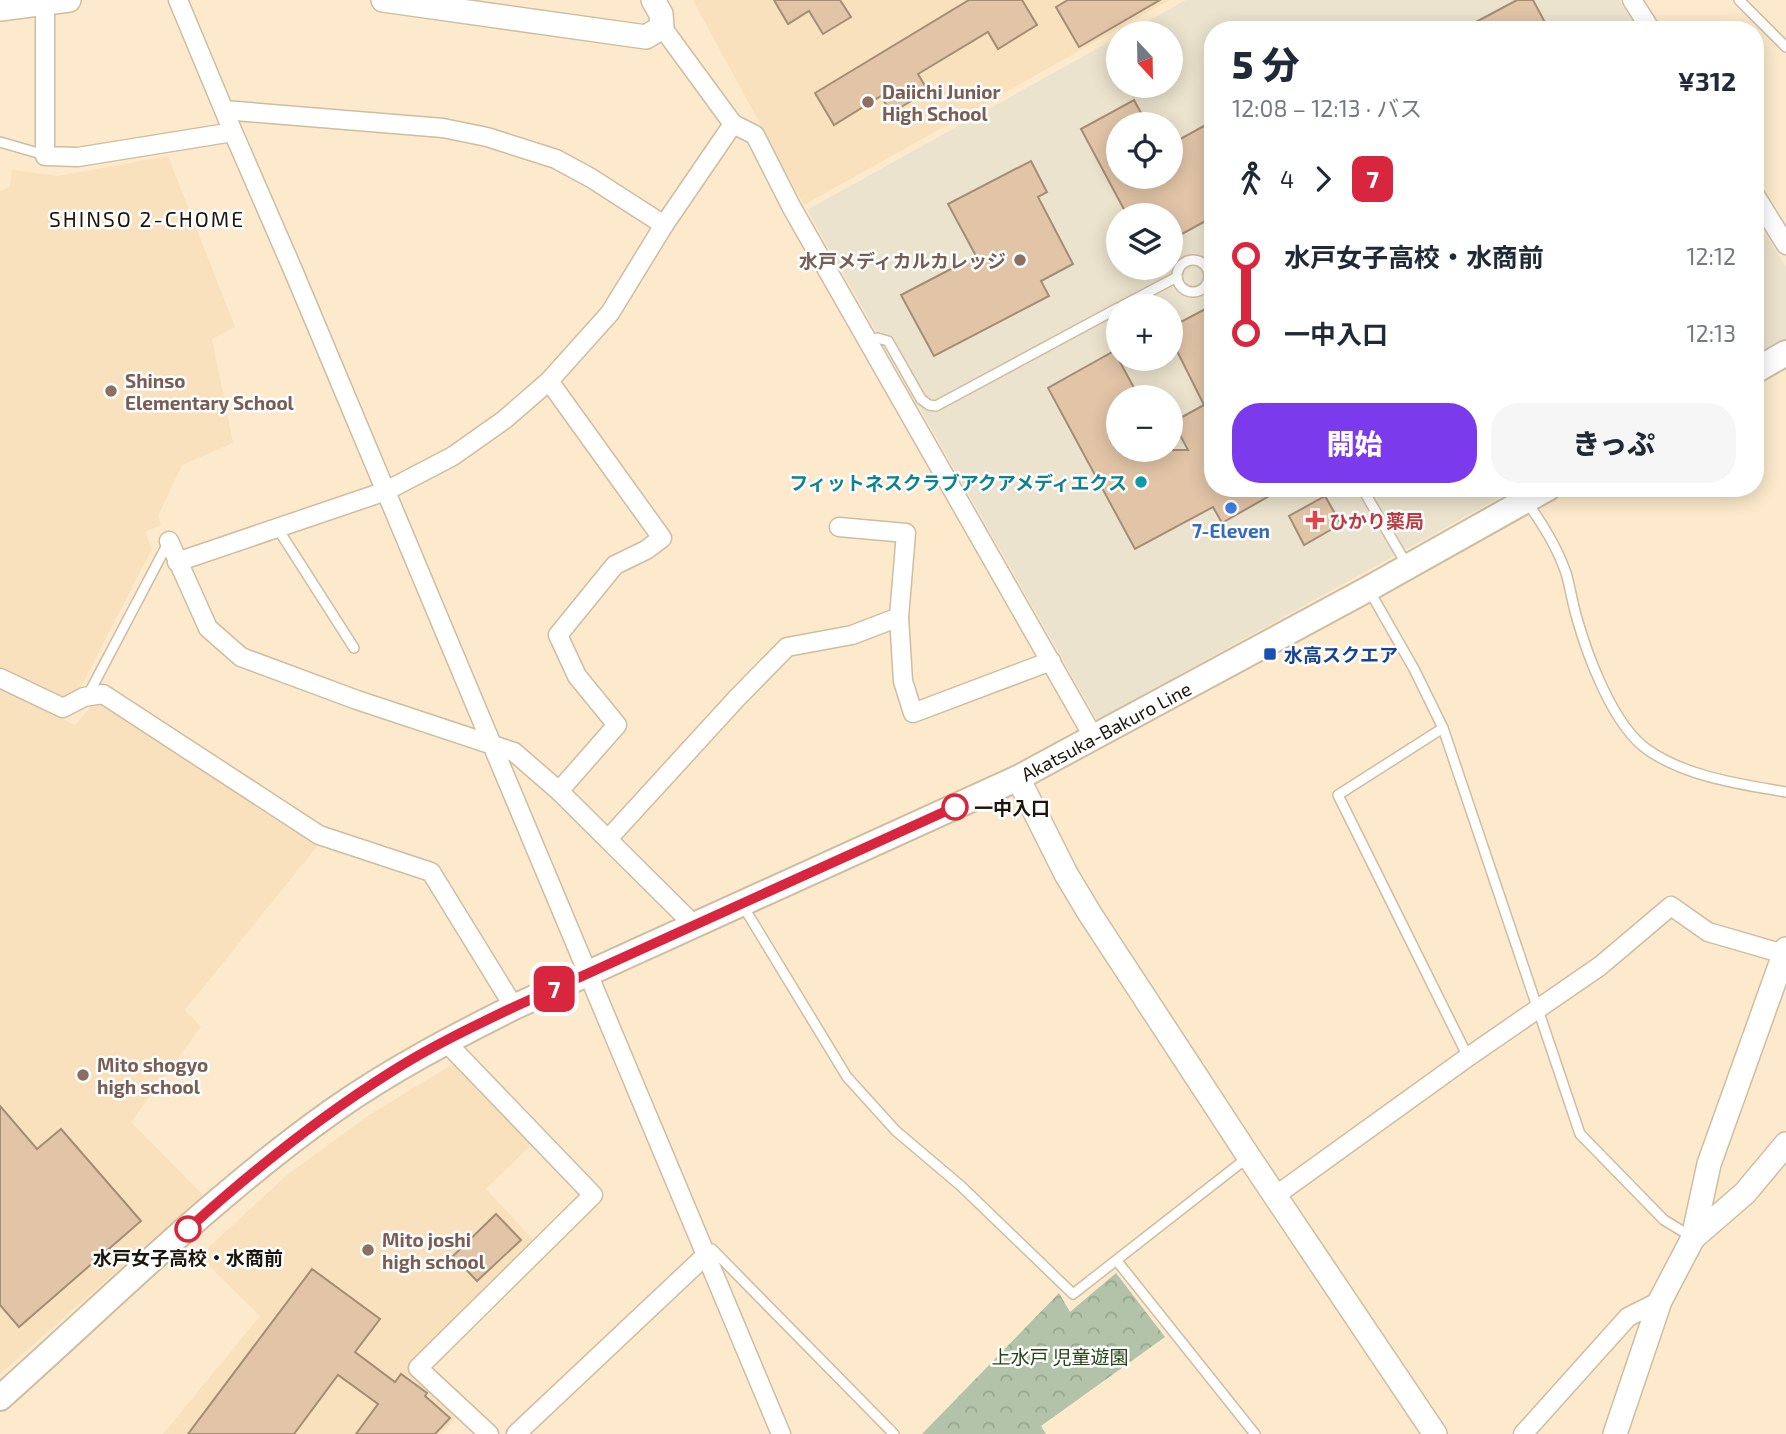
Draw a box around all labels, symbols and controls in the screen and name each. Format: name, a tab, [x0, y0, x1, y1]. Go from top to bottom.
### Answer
north arrow	[1106, 21, 1183, 98]
map controls	[1106, 21, 1183, 462]
text: 5 分	[1232, 41, 1299, 87]
text: ¥312	[1678, 65, 1736, 96]
place label: Daiichi Junior High School	[882, 80, 1001, 125]
marker: Daiichi Junior High School	[860, 94, 876, 110]
text: 12:08 – 12:13 · バス	[1232, 94, 1422, 122]
button: locate	[1106, 112, 1183, 189]
icon: walk	[1232, 160, 1270, 198]
icon: forward	[1304, 160, 1342, 198]
text: 7	[1366, 164, 1379, 193]
text: 4	[1280, 165, 1294, 193]
button: layers	[1106, 203, 1183, 280]
district label: SHINSO 2-CHOME	[49, 206, 245, 231]
text: 水戸女子高校・水商前	[1284, 241, 1544, 272]
text: 12:12	[1686, 242, 1736, 270]
place label: 水戸メディカルカレッジ	[799, 249, 1006, 272]
marker: 水戸メディカルカレッジ	[1012, 252, 1028, 268]
button: +	[1106, 294, 1183, 371]
text: 一中入口	[1284, 318, 1388, 349]
text: 12:13	[1687, 319, 1736, 347]
place label: Shinso Elementary School	[125, 369, 295, 415]
marker: Shinso Elementary School	[103, 383, 119, 399]
button: −	[1106, 385, 1183, 462]
button: 開始	[1232, 403, 1477, 483]
button: きっぷ	[1491, 403, 1736, 483]
place label: フィットネスクラブアクアメディエクス	[789, 471, 1127, 494]
marker: フィットネスクラブアクアメディエクス	[1133, 474, 1149, 490]
marker: 7-Eleven	[1223, 500, 1239, 516]
place label: ひかり薬局	[1329, 509, 1424, 532]
marker: ひかり薬局	[1307, 512, 1323, 528]
place label: 7-Eleven	[1192, 519, 1270, 542]
place label: 水高スクエア	[1284, 643, 1398, 666]
marker: 水高スクエア	[1262, 646, 1278, 662]
street label: Akatsuka-Bakuro Line	[1017, 676, 1195, 786]
marker: 一中入口	[942, 794, 968, 820]
place label: 一中入口	[974, 796, 1050, 819]
line badge: 7	[531, 966, 577, 1012]
text: 7	[548, 974, 560, 1003]
place label: Mito shogyo high school	[97, 1053, 208, 1098]
marker: Mito shogyo high school	[75, 1067, 91, 1083]
marker: 水戸女子高校・水商前	[175, 1216, 201, 1242]
place label: Mito joshi high school	[382, 1228, 486, 1273]
marker: Mito joshi high school	[360, 1242, 376, 1258]
place label: 水戸女子高校・水商前	[93, 1246, 283, 1269]
park label: 上水戸 児童遊園	[991, 1345, 1129, 1368]

